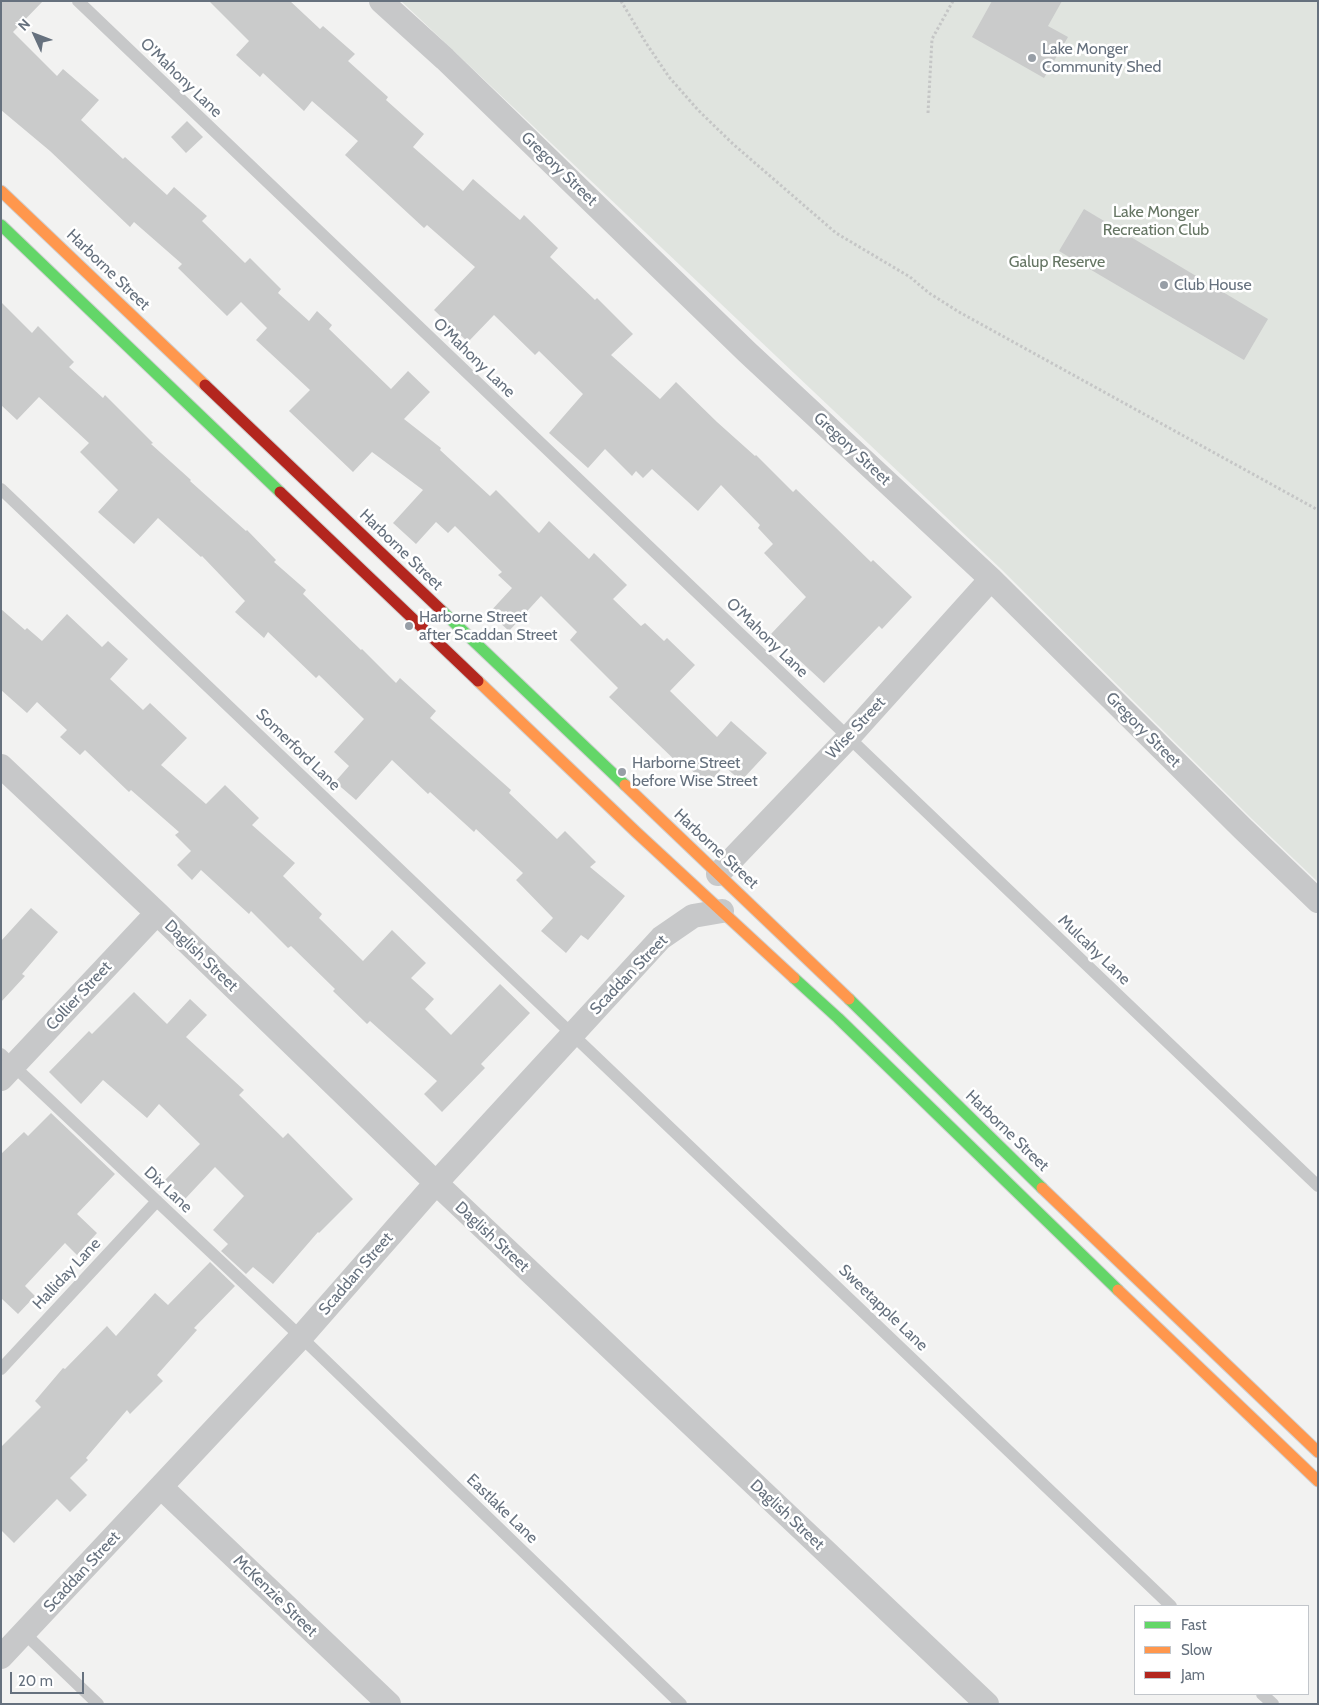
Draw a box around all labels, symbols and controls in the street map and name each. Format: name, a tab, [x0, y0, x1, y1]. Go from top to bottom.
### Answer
north arrow	[10, 10, 60, 60]
text: N	[14, 15, 34, 35]
street label: O'Mahony Lane	[136, 34, 226, 122]
place label: Lake Monger Community Shed	[1042, 39, 1161, 77]
marker: Lake Monger Community Shed	[1026, 52, 1038, 64]
street label: Gregory Street	[517, 128, 601, 210]
park label: Lake Monger Recreation Club	[1103, 202, 1209, 240]
street label: Harborne Street	[62, 225, 154, 315]
park label: Galup Reserve	[1009, 252, 1105, 272]
place label: Club House	[1174, 275, 1252, 295]
marker: Club House	[1158, 279, 1170, 291]
street label: O'Mahony Lane	[429, 314, 519, 402]
street label: Gregory Street	[809, 408, 895, 490]
street label: Harborne Street	[355, 505, 447, 595]
street label: O'Mahony Lane	[722, 594, 812, 682]
place label: Harborne Street after Scaddan Street	[419, 607, 557, 645]
marker: Harborne Street after Scaddan Street	[403, 620, 415, 632]
street label: Gregory Street	[1101, 688, 1185, 772]
street label: Wise Street	[822, 693, 890, 763]
street label: Somerford Lane	[252, 705, 344, 795]
place label: Harborne Street before Wise Street	[632, 753, 758, 791]
marker: Harborne Street before Wise Street	[616, 766, 628, 778]
street label: Harborne Street	[670, 805, 762, 893]
street label: Mulcahy Lane	[1054, 911, 1134, 989]
street label: Daglish Street	[160, 916, 242, 996]
street label: Scaddan Street	[586, 931, 672, 1019]
street label: Collier Street	[42, 958, 116, 1034]
street label: Harborne Street	[961, 1086, 1053, 1176]
street label: Dix Lane	[140, 1163, 196, 1217]
street label: Daglish Street	[451, 1198, 533, 1276]
street label: Scaddan Street	[315, 1229, 397, 1319]
street label: Halliday Lane	[29, 1234, 105, 1314]
street label: Sweetapple Lane	[835, 1261, 931, 1355]
street label: Eastlake Lane	[462, 1470, 542, 1548]
street label: Daglish Street	[746, 1476, 828, 1554]
street label: Scaddan Street	[40, 1528, 124, 1616]
street label: McKenzie Street	[229, 1551, 321, 1641]
legend	[1134, 1605, 1309, 1695]
text: Fast	[1181, 1616, 1206, 1634]
text: Slow	[1181, 1641, 1212, 1659]
scale bar	[12, 1662, 86, 1694]
text: Jam	[1181, 1666, 1205, 1684]
text: 20 m	[18, 1672, 53, 1690]

